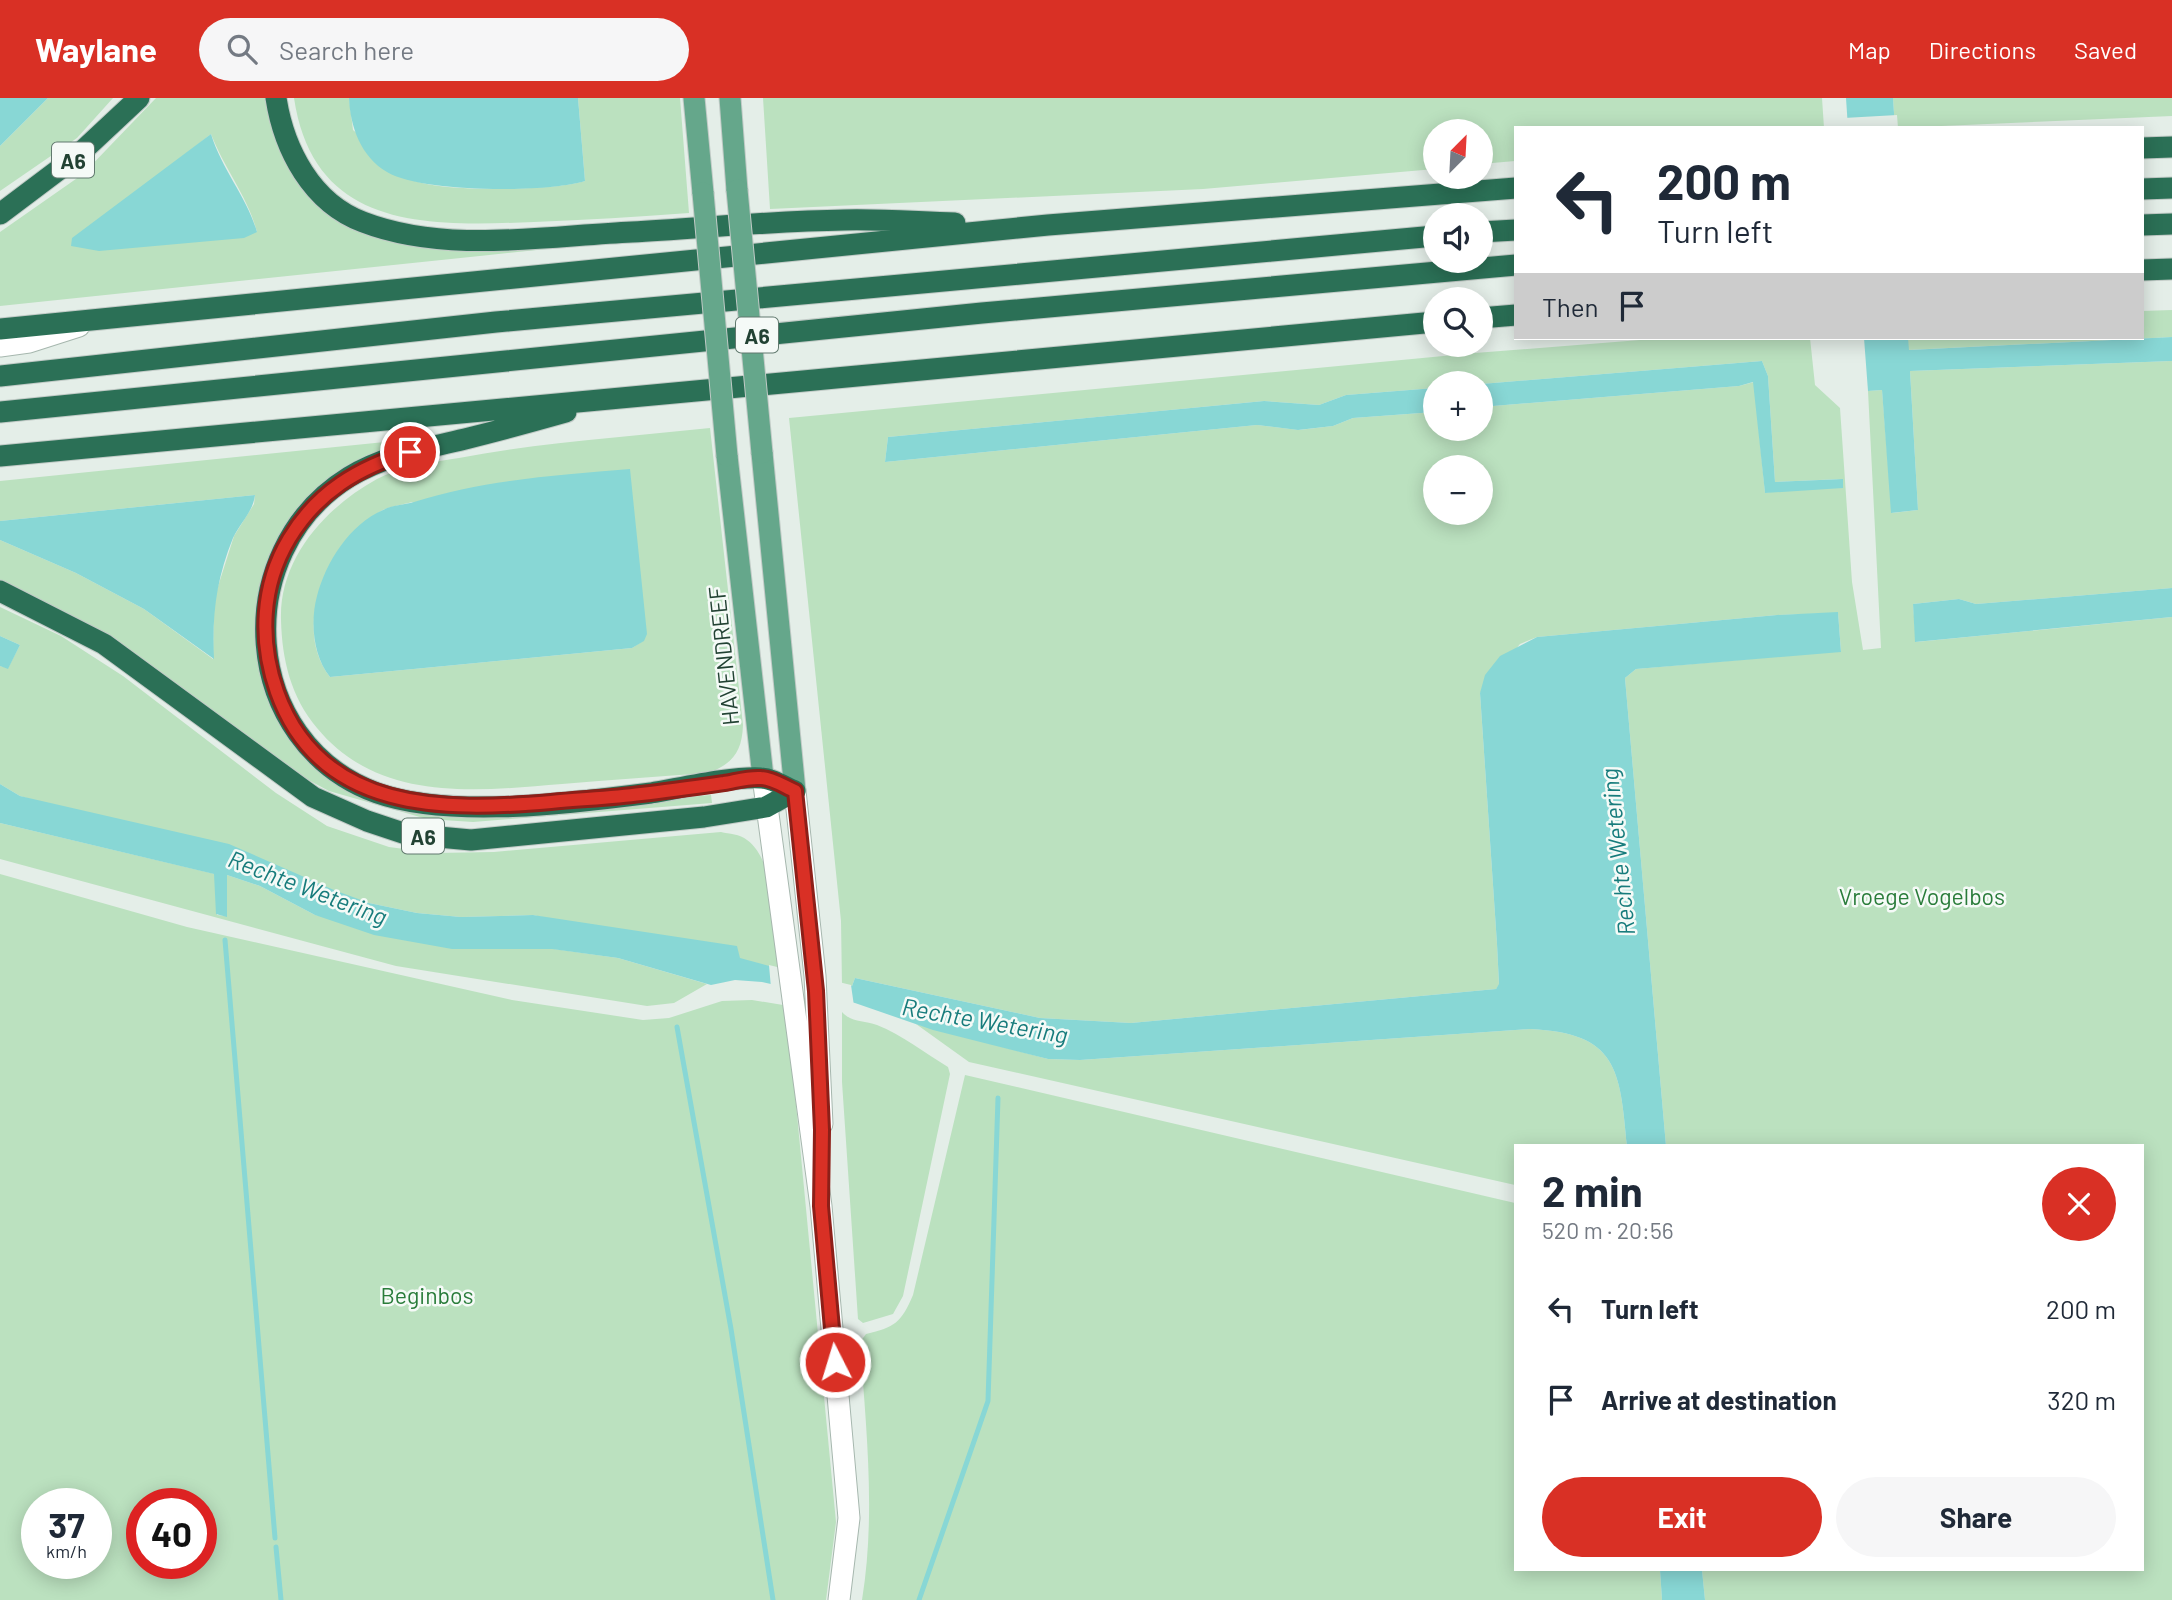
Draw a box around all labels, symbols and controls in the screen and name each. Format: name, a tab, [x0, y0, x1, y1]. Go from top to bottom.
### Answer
search box	[199, 18, 689, 81]
text: Waylane	[35, 29, 157, 69]
icon: search	[223, 30, 261, 68]
text: Search here	[279, 34, 414, 65]
text: Map	[1848, 35, 1891, 64]
text: Directions	[1929, 35, 2036, 64]
text: Saved	[2074, 35, 2137, 64]
north arrow	[1423, 119, 1493, 189]
map controls	[1423, 119, 1493, 525]
road number: A6	[52, 142, 94, 178]
text: 200 m	[1657, 151, 1791, 210]
icon: left	[1542, 154, 1633, 245]
button: sound	[1423, 203, 1493, 273]
text: Turn left	[1657, 211, 1774, 249]
button: search	[1423, 287, 1493, 357]
icon: arrive	[1613, 287, 1651, 325]
text: Then	[1542, 291, 1599, 322]
road number: A6	[736, 317, 778, 352]
button: +	[1423, 371, 1493, 441]
pin	[380, 422, 440, 482]
icon: arrive	[391, 433, 429, 471]
button: −	[1423, 455, 1493, 525]
street label: HAVENDREEF	[702, 585, 744, 727]
water label: Rechte Wetering	[1594, 767, 1640, 937]
road number: A6	[402, 818, 444, 854]
water label: Rechte Wetering	[224, 843, 392, 931]
park label: Vroege Vogelbos	[1839, 882, 2005, 910]
water label: Rechte Wetering	[900, 991, 1070, 1049]
text: 2 min	[1542, 1165, 1643, 1215]
button: close	[2042, 1167, 2116, 1241]
text: 520 m · 20:56	[1542, 1216, 1674, 1244]
park label: Beginbos	[380, 1281, 474, 1309]
icon: left	[1542, 1290, 1580, 1328]
text: Turn left	[1601, 1293, 1699, 1324]
text: 200 m	[2046, 1293, 2116, 1324]
position arrow	[798, 1325, 872, 1399]
icon: arrive	[1542, 1381, 1580, 1419]
text: Arrive at destination	[1601, 1384, 1837, 1415]
text: 320 m	[2047, 1384, 2116, 1415]
button: Exit	[1542, 1477, 1822, 1557]
button: Share	[1836, 1477, 2116, 1557]
speed limit sign: 40	[126, 1488, 217, 1579]
text: 37	[48, 1503, 85, 1545]
text: km/h	[46, 1540, 87, 1562]

